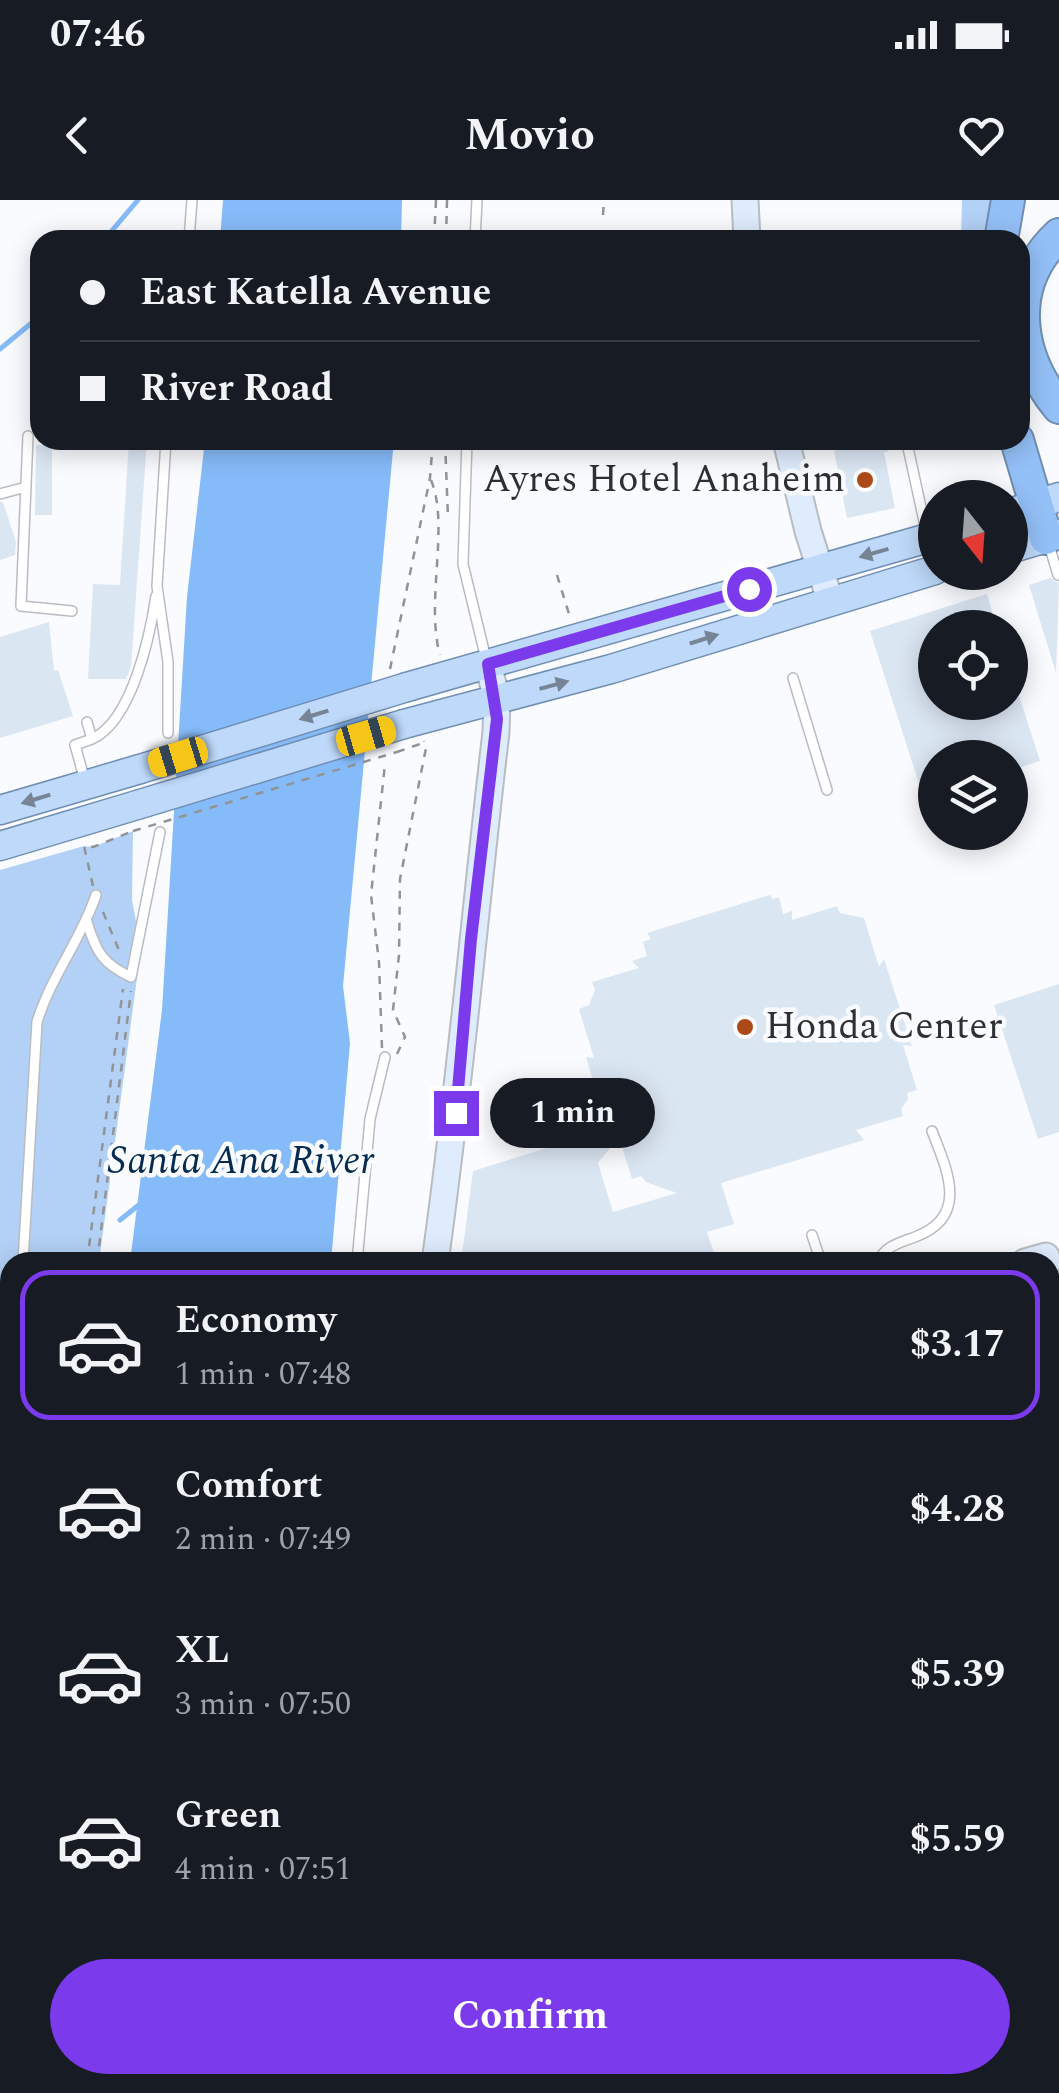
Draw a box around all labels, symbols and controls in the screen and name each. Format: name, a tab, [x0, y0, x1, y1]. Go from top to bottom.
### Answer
text: 07:46	[50, 6, 145, 64]
text: Movio	[464, 101, 595, 170]
icon: back	[50, 108, 105, 163]
icon: heart	[954, 108, 1009, 163]
text: East Katella Avenue	[140, 264, 491, 322]
text: River Road	[140, 360, 333, 418]
place label: Ayres Hotel Anaheim	[483, 451, 845, 509]
marker: Ayres Hotel Anaheim	[854, 469, 876, 491]
north arrow	[918, 480, 1028, 590]
map controls	[918, 480, 1028, 850]
one-way arrow	[858, 546, 889, 561]
route start	[727, 567, 772, 612]
button: locate	[918, 610, 1028, 720]
one-way arrow	[689, 631, 719, 646]
one-way arrow	[539, 676, 570, 692]
one-way arrow	[299, 709, 329, 724]
car	[333, 713, 399, 759]
car	[145, 734, 211, 780]
button: layers	[918, 740, 1028, 850]
one-way arrow	[20, 792, 51, 807]
place label: Honda Center	[765, 998, 1003, 1056]
marker: Honda Center	[734, 1016, 756, 1038]
callout: 1 min	[491, 1078, 656, 1148]
text: 1 min	[530, 1088, 615, 1137]
route end	[434, 1091, 479, 1136]
water label: Santa Ana River	[108, 1131, 375, 1192]
text: Economy	[175, 1292, 336, 1350]
icon: car	[55, 1300, 145, 1390]
text: $3.17	[910, 1316, 1005, 1374]
text: 1 min · 07:48	[175, 1350, 351, 1399]
text: Comfort	[175, 1457, 322, 1515]
icon: car	[55, 1465, 145, 1555]
text: $4.28	[910, 1481, 1005, 1539]
text: 2 min · 07:49	[175, 1515, 351, 1564]
text: XL	[175, 1622, 229, 1680]
icon: car	[55, 1630, 145, 1720]
text: $5.39	[910, 1646, 1005, 1704]
text: 3 min · 07:50	[175, 1680, 351, 1729]
text: Green	[175, 1787, 282, 1845]
icon: car	[55, 1795, 145, 1885]
text: $5.59	[910, 1811, 1005, 1869]
text: 4 min · 07:51	[175, 1845, 351, 1894]
button: Confirm	[50, 1959, 1010, 2074]

